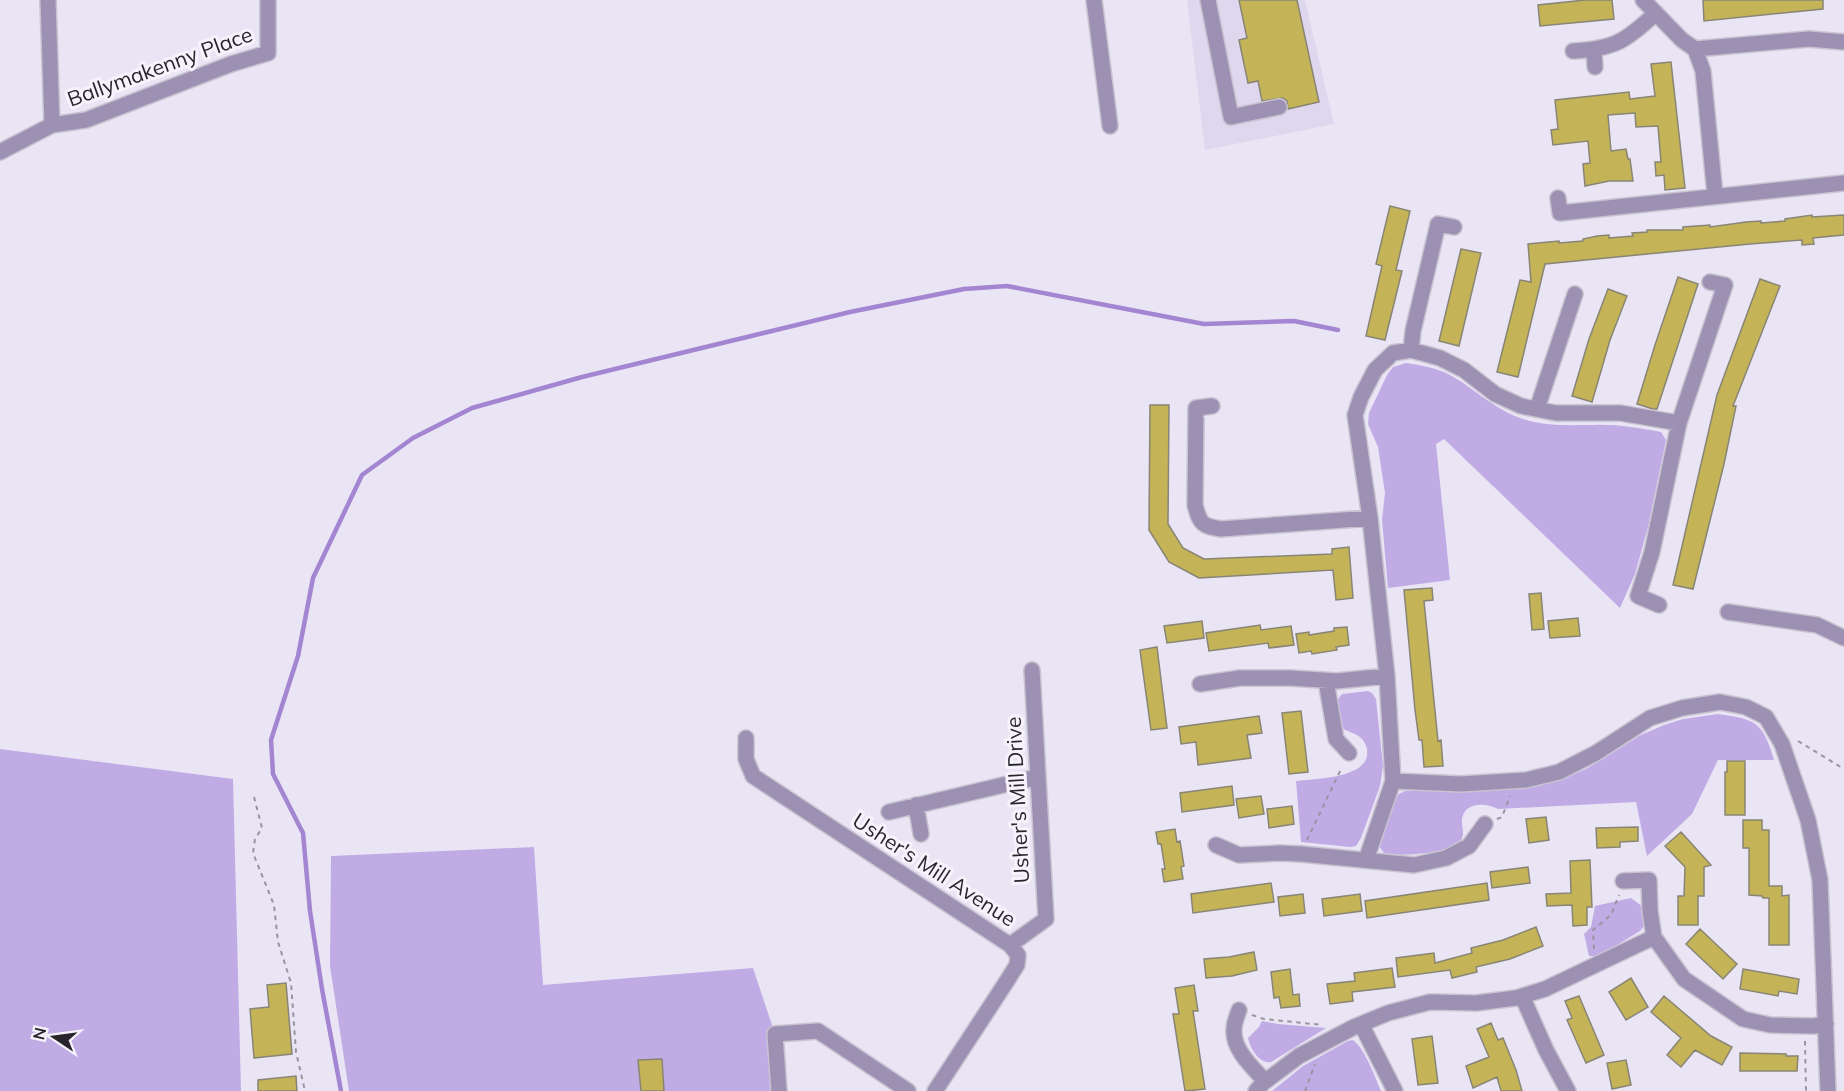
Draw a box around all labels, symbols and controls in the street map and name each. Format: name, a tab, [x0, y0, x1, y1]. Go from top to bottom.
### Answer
street label: Ballymakenny Place	[64, 20, 256, 112]
street label: Usher's Mill Drive	[1000, 716, 1034, 884]
street label: Usher's Mill Avenue	[848, 807, 1021, 932]
north arrow	[24, 1007, 84, 1067]
text: N	[28, 1025, 50, 1042]

